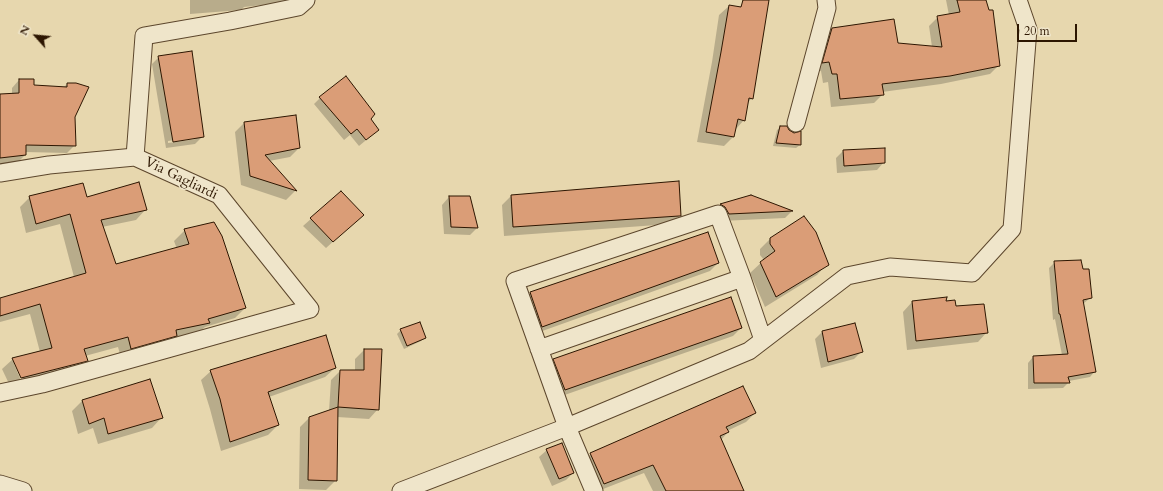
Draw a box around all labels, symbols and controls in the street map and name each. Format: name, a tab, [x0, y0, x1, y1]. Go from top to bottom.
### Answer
north arrow	[16, 16, 56, 56]
scale bar	[1019, 16, 1079, 42]
text: N	[16, 23, 34, 38]
text: 20 m	[1024, 23, 1050, 39]
street label: Via Gagliardi	[142, 154, 220, 204]

